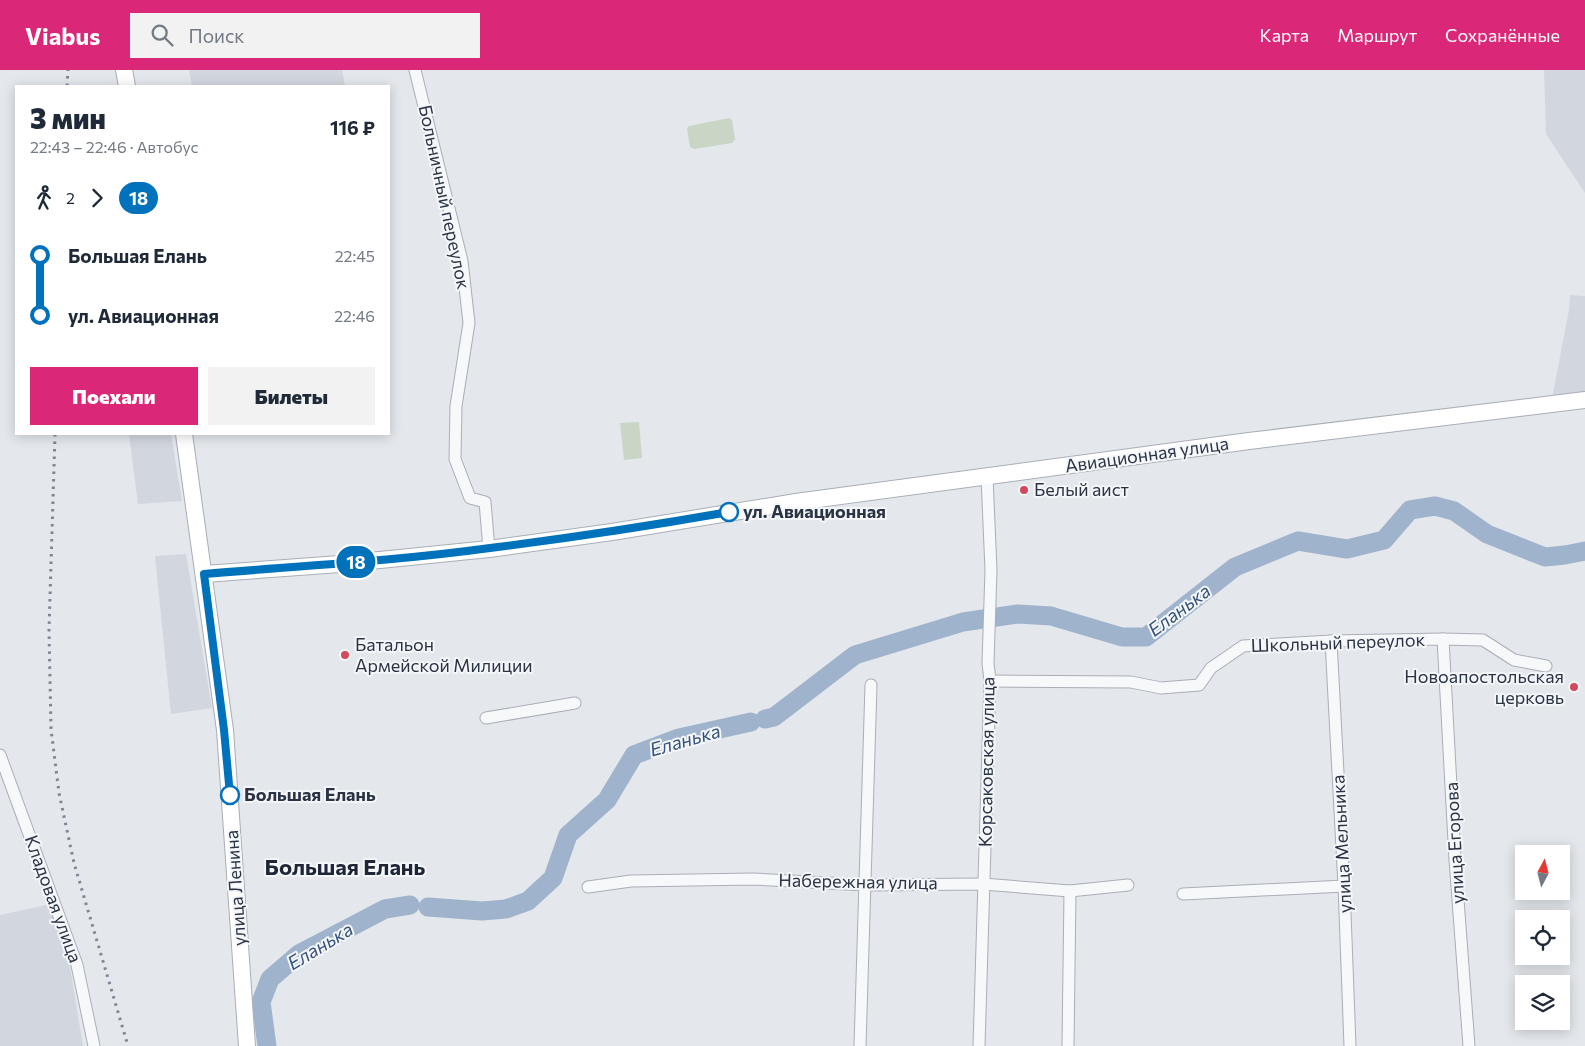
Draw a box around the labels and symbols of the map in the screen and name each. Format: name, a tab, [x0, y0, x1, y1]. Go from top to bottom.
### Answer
street label: Больничный переулок	[415, 103, 475, 291]
street label: Авиационная улица	[1064, 432, 1230, 476]
place label: Белый аист	[1034, 478, 1130, 500]
marker: Белый аист	[1018, 484, 1030, 496]
place label: ул. Авиационная	[743, 500, 886, 522]
marker: ул. Авиационная	[719, 502, 739, 522]
line badge: 18	[334, 546, 378, 578]
water label: Еланька	[1143, 578, 1215, 641]
street label: Школьный переулок	[1250, 628, 1426, 656]
place label: Батальон Армейской Милиции	[355, 633, 533, 676]
marker: Батальон Армейской Милиции	[339, 649, 351, 661]
place label: Новоапостольская церковь	[1404, 665, 1564, 708]
street label: Корсаковская улица	[974, 677, 998, 847]
marker: Новоапостольская церковь	[1568, 681, 1580, 693]
water label: Еланька	[647, 718, 723, 761]
street label: улица Мельника	[1326, 774, 1356, 914]
street label: улица Егорова	[1440, 782, 1468, 905]
place label: Большая Елань	[244, 783, 376, 805]
marker: Большая Елань	[220, 785, 240, 805]
street label: улица Ленина	[220, 830, 250, 947]
street label: Кладовая улица	[21, 832, 87, 965]
north arrow	[1515, 845, 1570, 900]
district label: Большая Елань	[265, 853, 426, 880]
street label: Набережная улица	[778, 869, 938, 893]
water label: Еланька	[283, 917, 357, 974]

